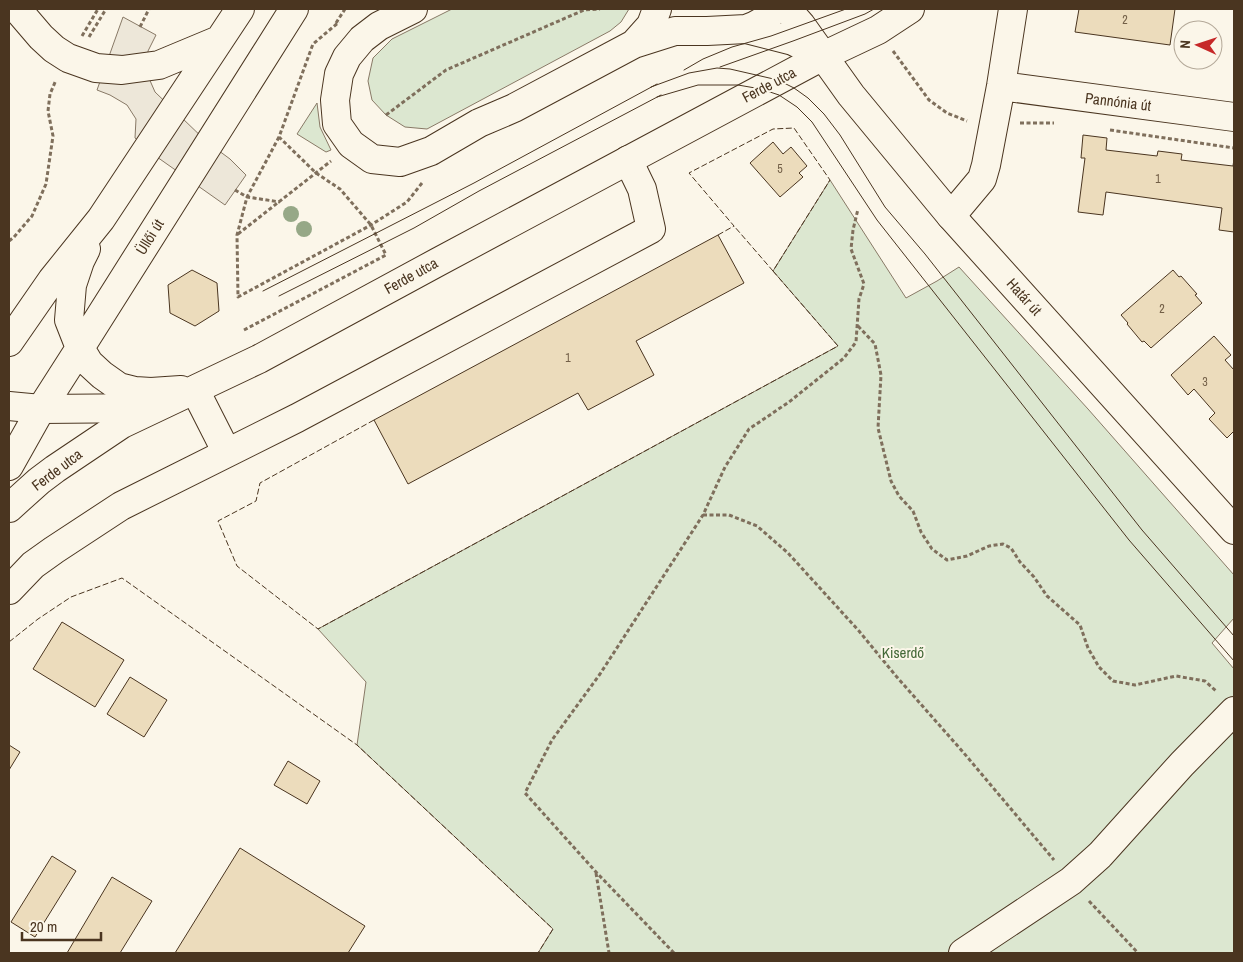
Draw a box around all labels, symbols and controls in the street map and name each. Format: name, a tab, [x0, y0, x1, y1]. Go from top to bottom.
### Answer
house number: 2	[1122, 12, 1128, 28]
north arrow	[1173, 20, 1223, 70]
text: N	[1176, 40, 1194, 49]
street label: Ferde utca	[738, 62, 800, 107]
street label: Pannónia út	[1084, 87, 1153, 116]
house number: 5	[777, 161, 783, 177]
house number: 1	[1155, 171, 1161, 187]
street label: Üllői út	[131, 214, 169, 259]
street label: Ferde utca	[380, 252, 441, 299]
street label: Határ út	[1002, 273, 1047, 320]
house number: 2	[1159, 301, 1165, 317]
house number: 1	[565, 350, 571, 366]
house number: 3	[1202, 374, 1208, 390]
street label: Ferde utca	[27, 444, 86, 496]
park label: Kiserdő	[882, 642, 924, 663]
scale bar	[22, 910, 101, 942]
text: 20 m	[30, 916, 57, 937]

